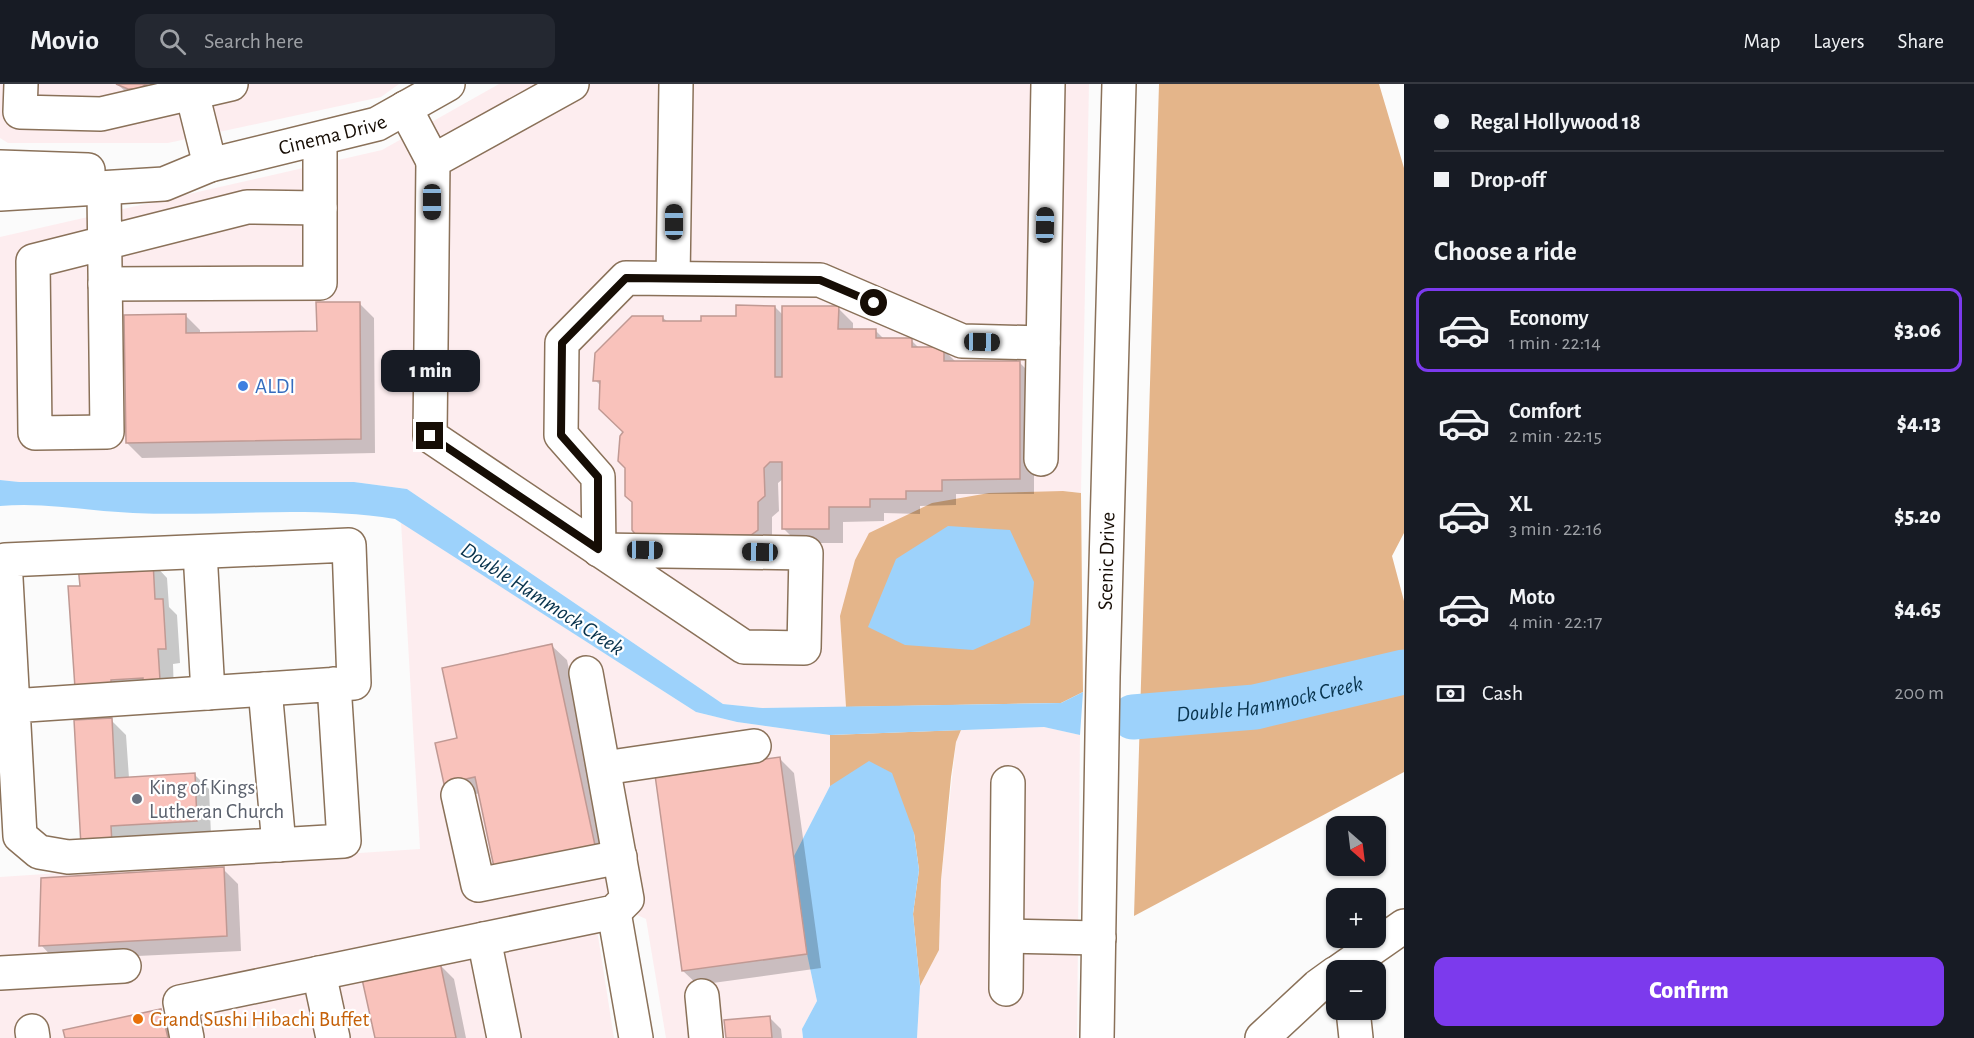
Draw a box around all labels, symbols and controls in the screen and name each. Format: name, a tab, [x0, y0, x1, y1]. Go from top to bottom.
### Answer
search box	[135, 14, 555, 68]
icon: search	[156, 25, 189, 58]
text: Movio	[30, 27, 99, 55]
text: Search here	[204, 30, 303, 52]
text: Map	[1744, 31, 1780, 52]
text: Layers	[1813, 31, 1864, 52]
text: Share	[1897, 31, 1944, 52]
street label: Cinema Drive	[276, 111, 390, 159]
text: Regal Hollywood 18	[1470, 111, 1640, 133]
text: Drop-off	[1470, 169, 1546, 191]
car	[423, 184, 441, 220]
car	[665, 204, 683, 240]
car	[1036, 207, 1054, 243]
text: Choose a ride	[1434, 238, 1577, 265]
route start	[860, 289, 887, 316]
icon: car	[1437, 303, 1491, 357]
text: Economy	[1509, 307, 1589, 329]
text: $3.06	[1894, 319, 1941, 341]
car	[964, 333, 1000, 351]
text: 1 min · 22:14	[1509, 333, 1601, 353]
callout: 1 min	[380, 349, 480, 391]
text: 1 min	[409, 361, 452, 381]
place label: ALDI	[255, 376, 295, 397]
marker: ALDI	[236, 379, 250, 393]
icon: car	[1437, 396, 1491, 450]
text: Comfort	[1509, 400, 1581, 422]
text: $4.13	[1897, 412, 1941, 434]
route end	[416, 422, 443, 449]
text: 2 min · 22:15	[1509, 426, 1602, 446]
icon: car	[1437, 489, 1491, 543]
text: XL	[1509, 493, 1532, 515]
text: $5.20	[1894, 505, 1941, 527]
street label: Scenic Drive	[1095, 512, 1118, 611]
text: 3 min · 22:16	[1509, 519, 1602, 539]
water label: Double Hammock Creek	[457, 538, 628, 660]
car	[627, 541, 663, 559]
car	[742, 543, 778, 561]
icon: car	[1437, 582, 1491, 636]
text: Moto	[1509, 586, 1555, 608]
text: $4.65	[1894, 598, 1941, 620]
text: 4 min · 22:17	[1509, 612, 1602, 632]
water label: Double Hammock Creek	[1175, 672, 1365, 725]
icon: cash	[1434, 677, 1467, 710]
text: Cash	[1482, 682, 1523, 704]
text: 200 m	[1894, 683, 1944, 703]
place label: King of Kings Lutheran Church	[149, 777, 284, 822]
marker: King of Kings Lutheran Church	[130, 792, 144, 806]
north arrow	[1326, 816, 1386, 876]
map controls	[1326, 816, 1386, 1020]
button: +	[1326, 888, 1386, 948]
button: Confirm	[1434, 957, 1944, 1026]
button: −	[1326, 960, 1386, 1020]
place label: Grand Sushi Hibachi Buffet	[150, 1009, 370, 1030]
marker: Grand Sushi Hibachi Buffet	[131, 1012, 145, 1026]

